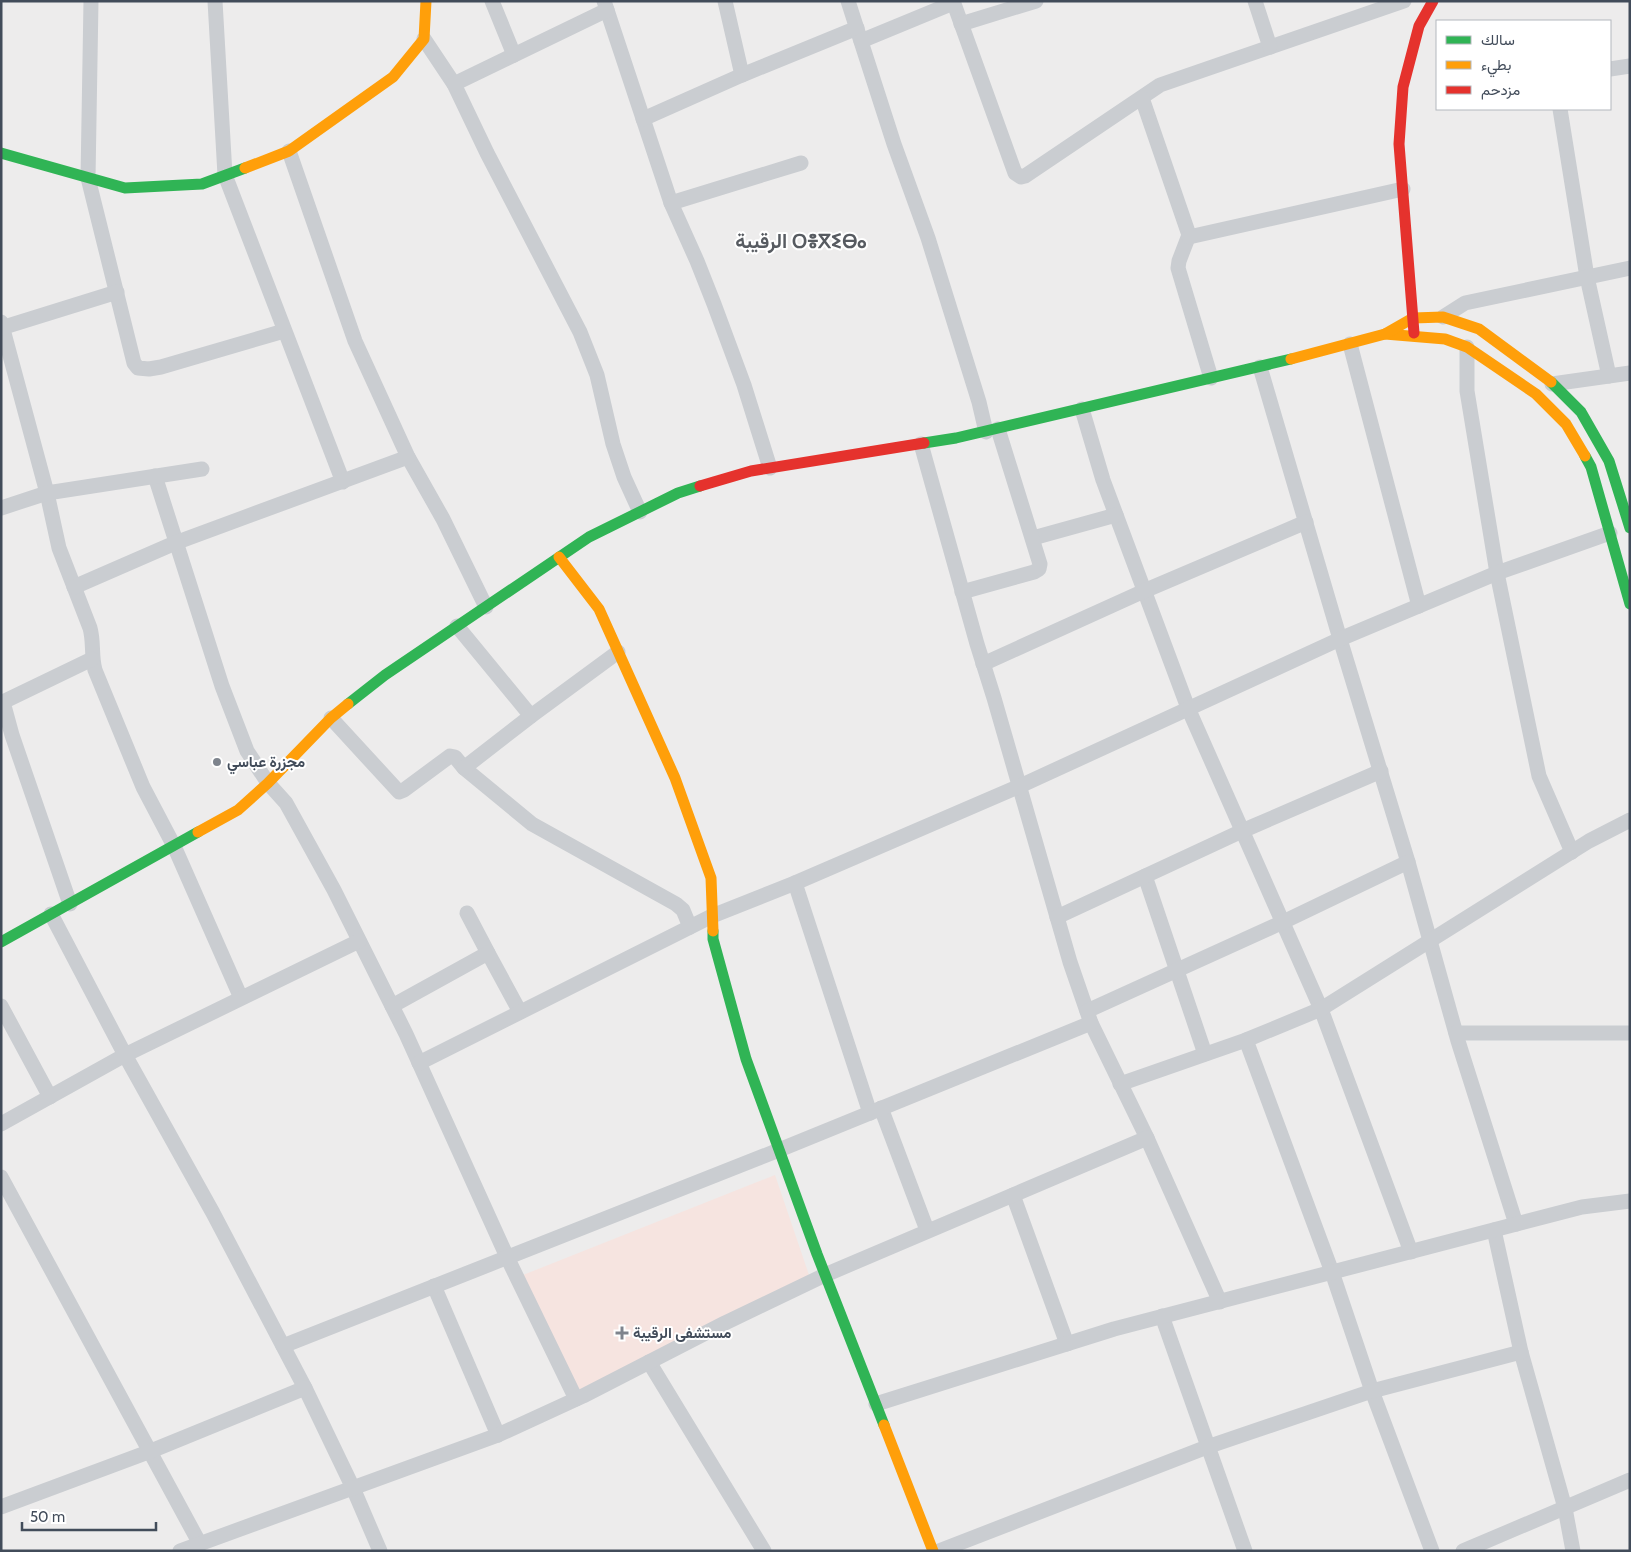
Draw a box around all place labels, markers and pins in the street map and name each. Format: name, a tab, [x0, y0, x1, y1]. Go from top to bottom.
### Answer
place label: مجزرة عباسي	[227, 753, 305, 775]
marker: مجزرة عباسي	[211, 756, 223, 768]
place label: مستشفى الرقيبة	[633, 1324, 732, 1342]
marker: مستشفى الرقيبة	[615, 1326, 629, 1340]

